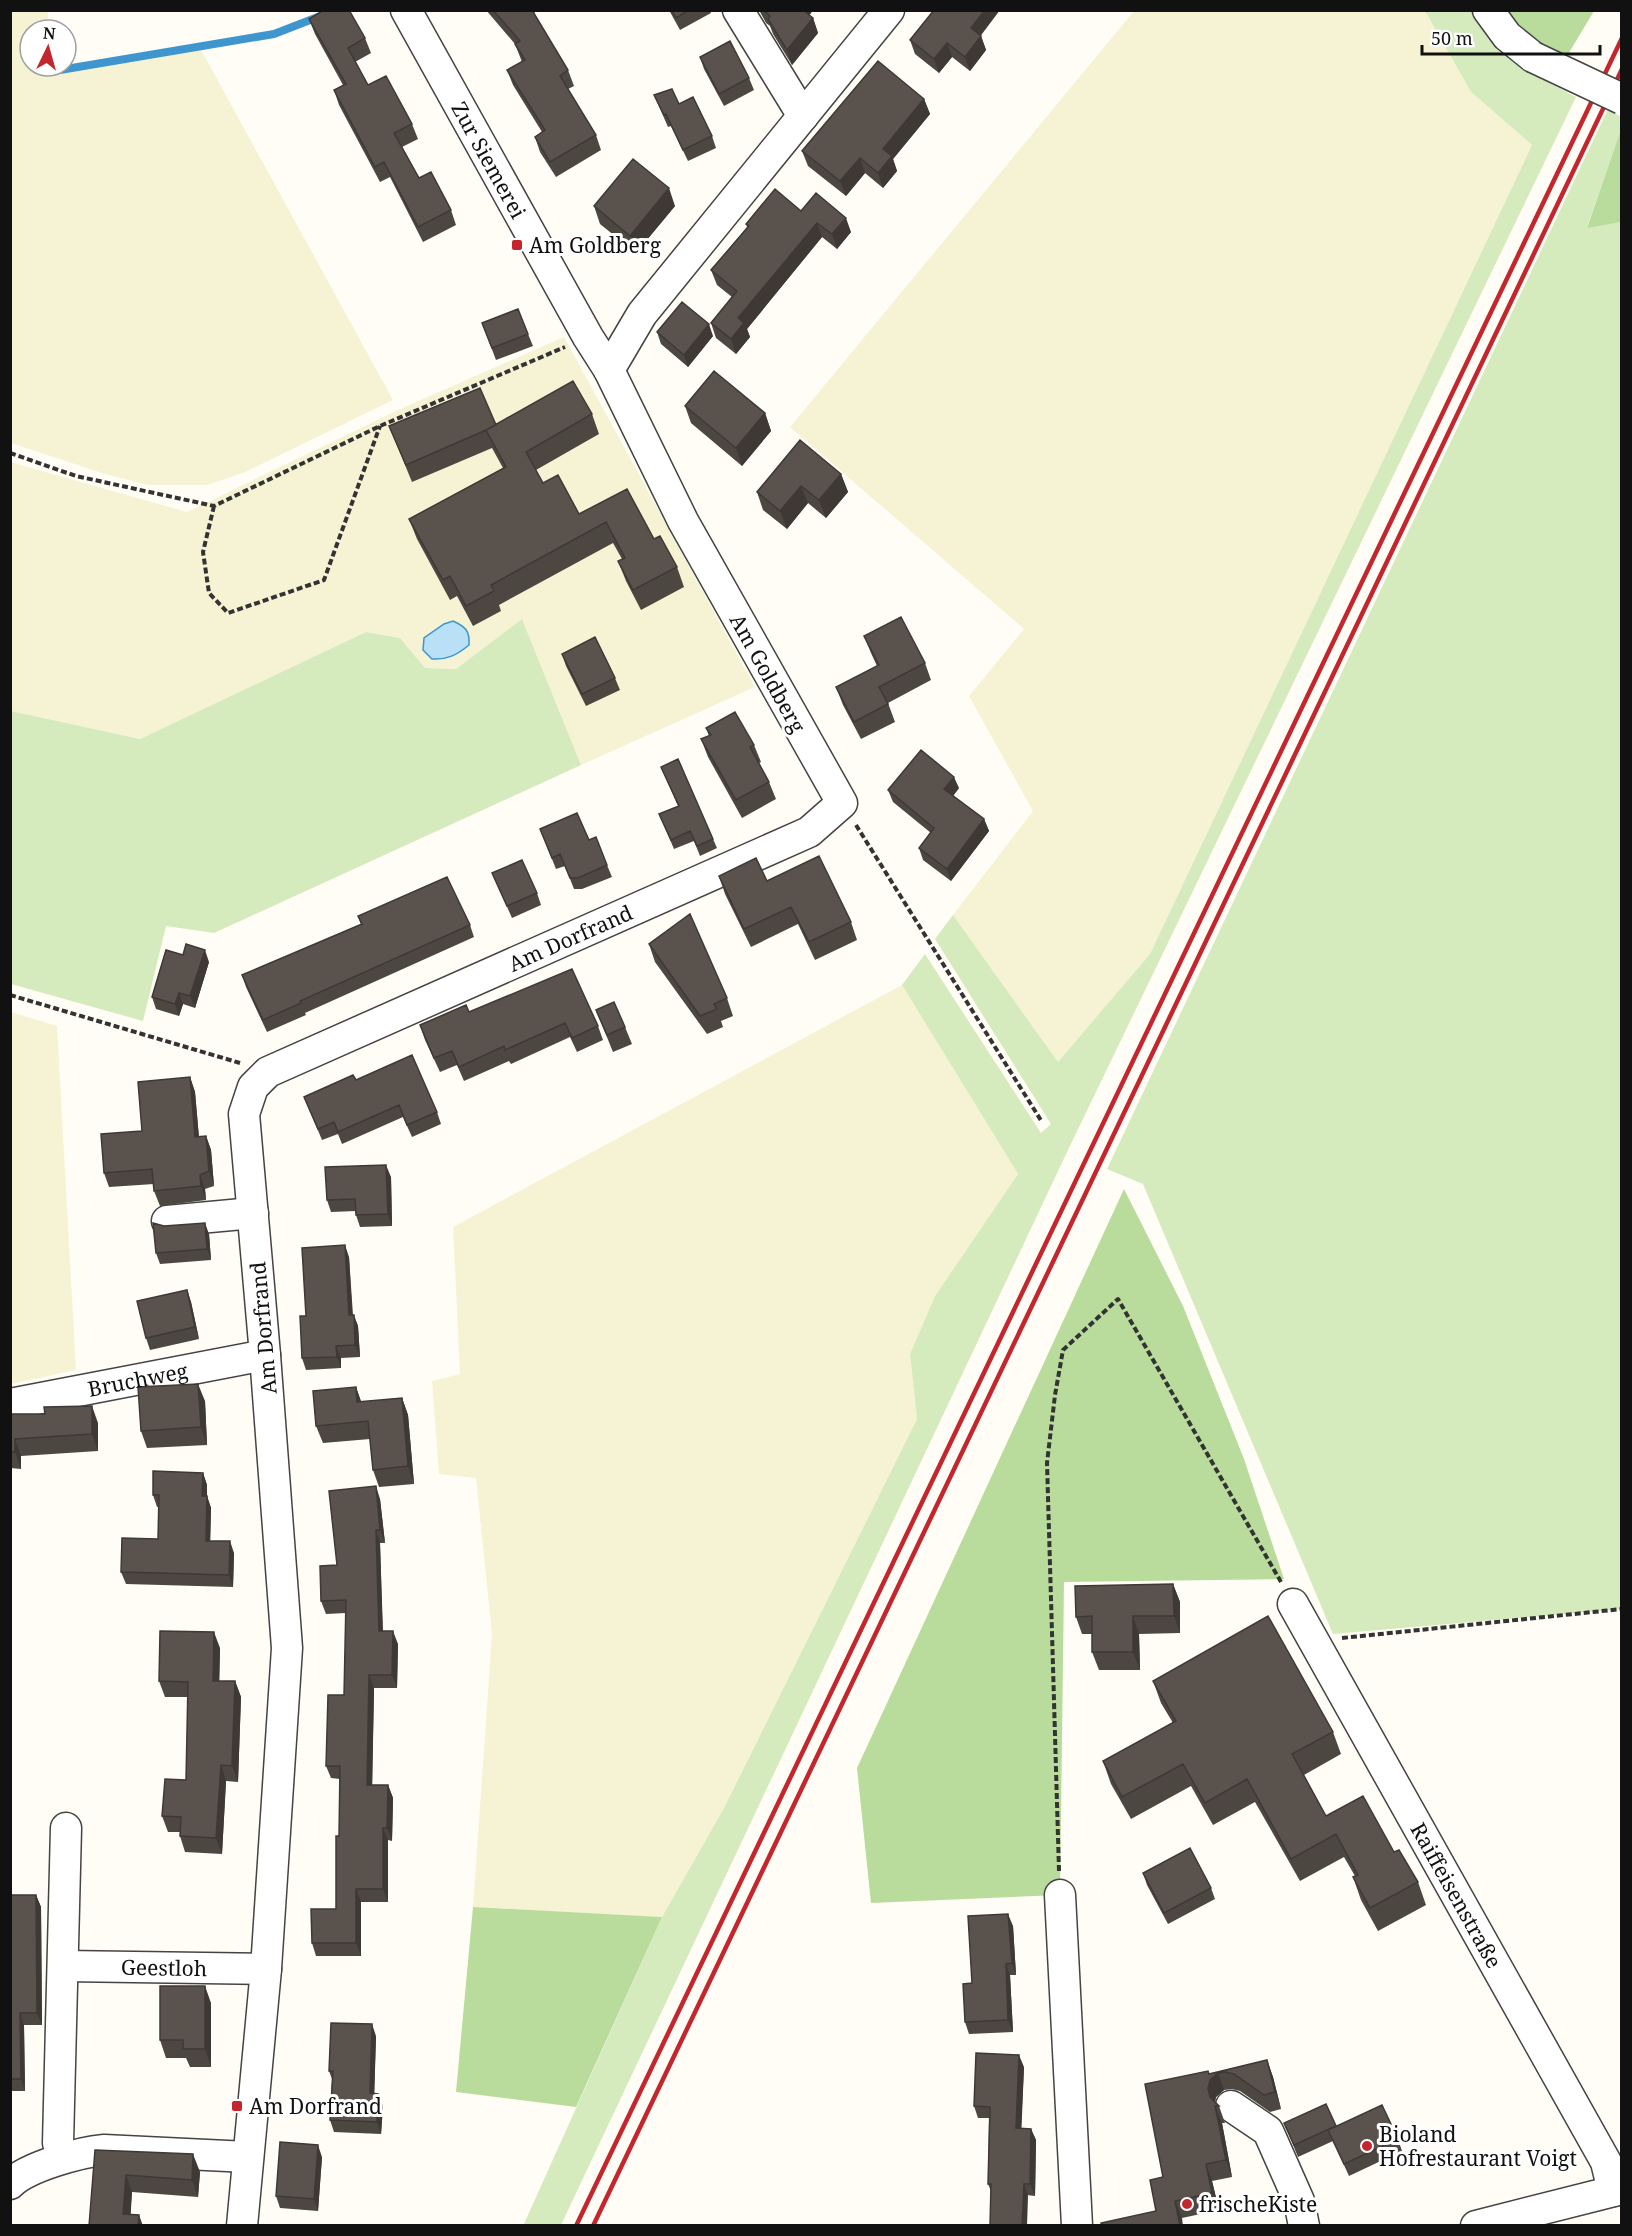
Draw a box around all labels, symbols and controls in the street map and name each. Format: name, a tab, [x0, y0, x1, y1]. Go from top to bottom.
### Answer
north arrow	[18, 18, 78, 78]
scale bar	[1422, 18, 1600, 56]
text: N	[42, 22, 57, 45]
text: 50 m	[1431, 26, 1473, 50]
street label: Zur Siemerei	[445, 97, 533, 224]
place label: Am Goldberg	[529, 231, 662, 259]
marker: Am Goldberg	[510, 238, 524, 252]
street label: Am Goldberg	[724, 609, 813, 738]
street label: Am Dorfrand	[504, 898, 637, 978]
street label: Am Dorfrand	[243, 1260, 283, 1395]
street label: Bruchweg	[85, 1356, 191, 1403]
street label: Raiffeisenstraße	[1404, 1818, 1508, 1973]
street label: Geestloh	[121, 1953, 207, 1982]
place label: Am Dorfrand	[249, 2092, 382, 2120]
marker: Am Dorfrand	[230, 2099, 244, 2113]
place label: Bioland Hofrestaurant Voigt	[1379, 2120, 1577, 2172]
marker: Bioland Hofrestaurant Voigt	[1360, 2139, 1374, 2153]
place label: frischeKiste	[1199, 2190, 1317, 2218]
marker: frischeKiste	[1180, 2197, 1194, 2211]

